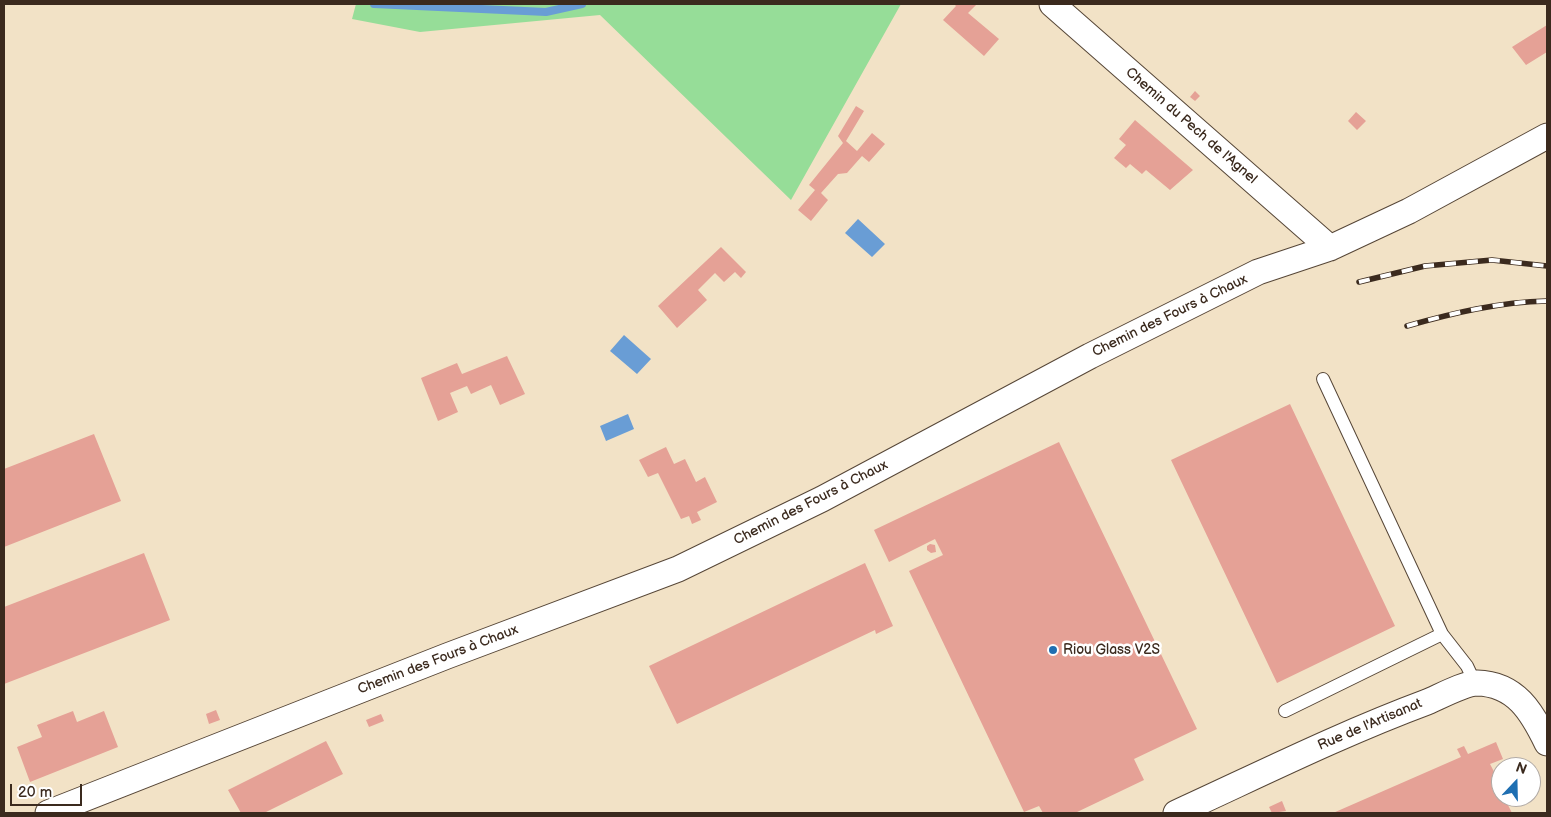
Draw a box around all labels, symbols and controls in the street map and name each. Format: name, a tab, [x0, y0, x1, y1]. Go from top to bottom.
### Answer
street label: Chemin du Pech de l'Agnel	[1122, 64, 1260, 188]
street label: Chemin des Fours à Chaux	[1090, 271, 1250, 361]
street label: Chemin des Fours à Chaux	[731, 457, 891, 549]
street label: Chemin des Fours à Chaux	[355, 622, 521, 698]
place label: Riou Glass V2S	[1063, 642, 1160, 658]
marker: Riou Glass V2S	[1047, 644, 1059, 656]
street label: Rue de l'Artisanat	[1315, 695, 1425, 755]
north arrow	[1491, 757, 1541, 807]
text: N	[1513, 759, 1529, 778]
scale bar	[12, 774, 85, 806]
text: 20 m	[18, 783, 52, 802]

